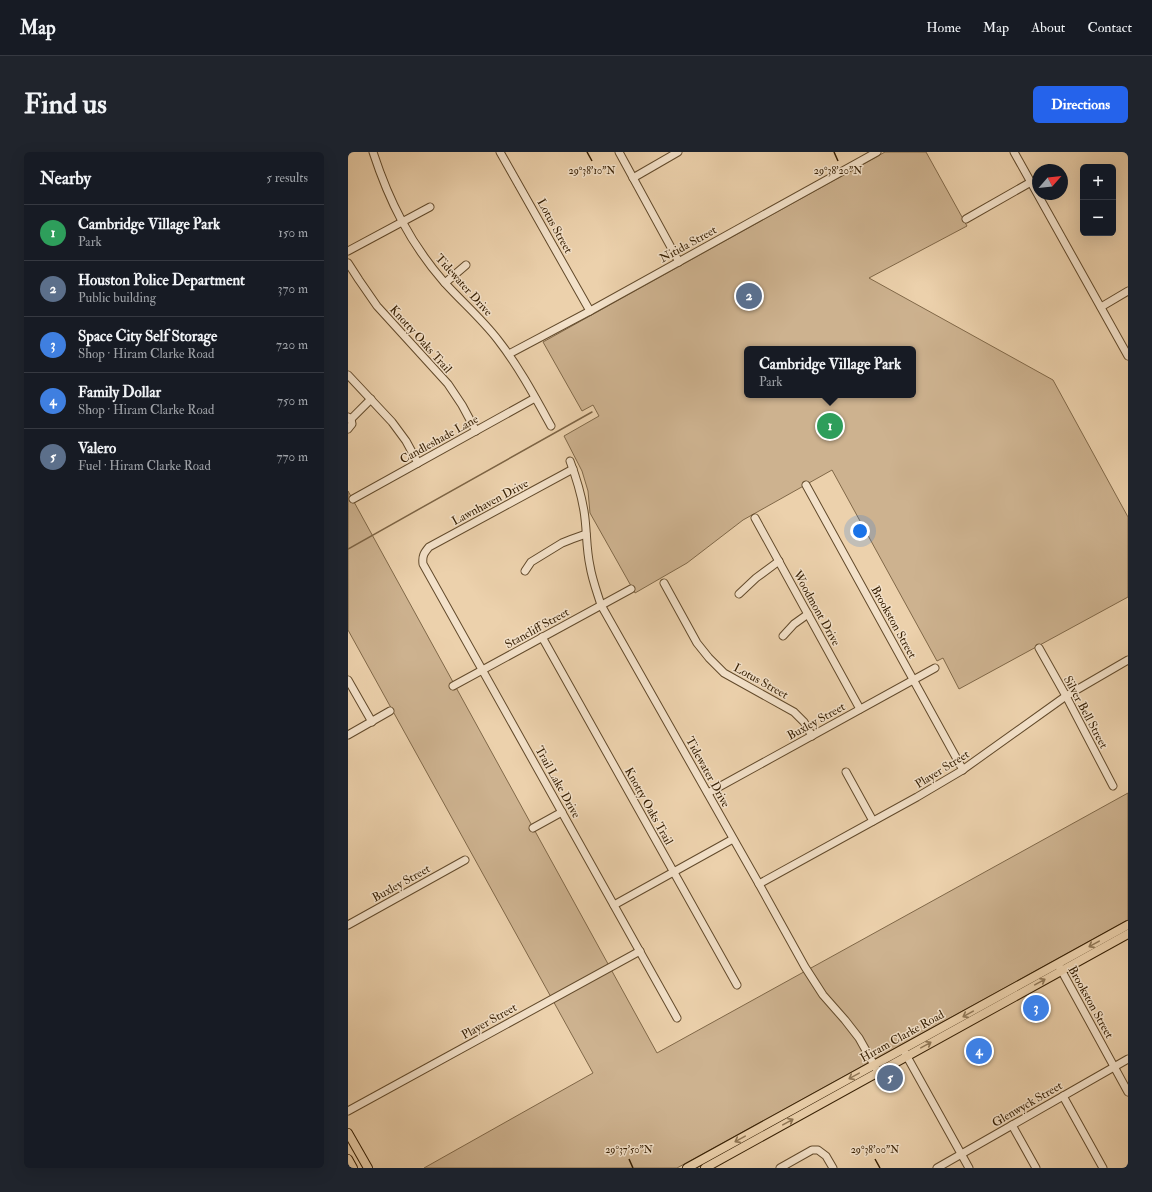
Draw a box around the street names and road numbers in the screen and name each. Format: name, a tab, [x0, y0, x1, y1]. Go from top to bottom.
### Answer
street label: Lotus Street	[533, 196, 576, 256]
street label: Nitida Street	[657, 223, 720, 266]
street label: Tidewater Drive	[432, 251, 495, 320]
street label: Knotty Oaks Trail	[386, 302, 455, 376]
street label: Candleshade Lane	[397, 412, 481, 467]
street label: Lawnhaven Drive	[449, 476, 531, 529]
street label: Woodmont Drive	[789, 567, 843, 648]
street label: Brookston Street	[867, 583, 920, 661]
street label: Stancliff Street	[503, 605, 572, 652]
street label: Lotus Street	[731, 660, 791, 703]
street label: Silver Bell Street	[1060, 673, 1111, 751]
street label: Buxley Street	[785, 699, 848, 744]
street label: Tidewater Drive	[682, 734, 733, 810]
street label: Trail Lake Drive	[532, 744, 584, 821]
street label: Player Street	[912, 747, 972, 792]
street label: Knotty Oaks Trail	[621, 765, 676, 848]
street label: Buxley Street	[370, 861, 433, 906]
street label: Brookston Street	[1064, 963, 1117, 1041]
street label: Player Street	[459, 1000, 520, 1043]
street label: Hiram Clarke Road	[858, 1007, 947, 1066]
street label: Glenwyck Street	[989, 1078, 1065, 1131]

